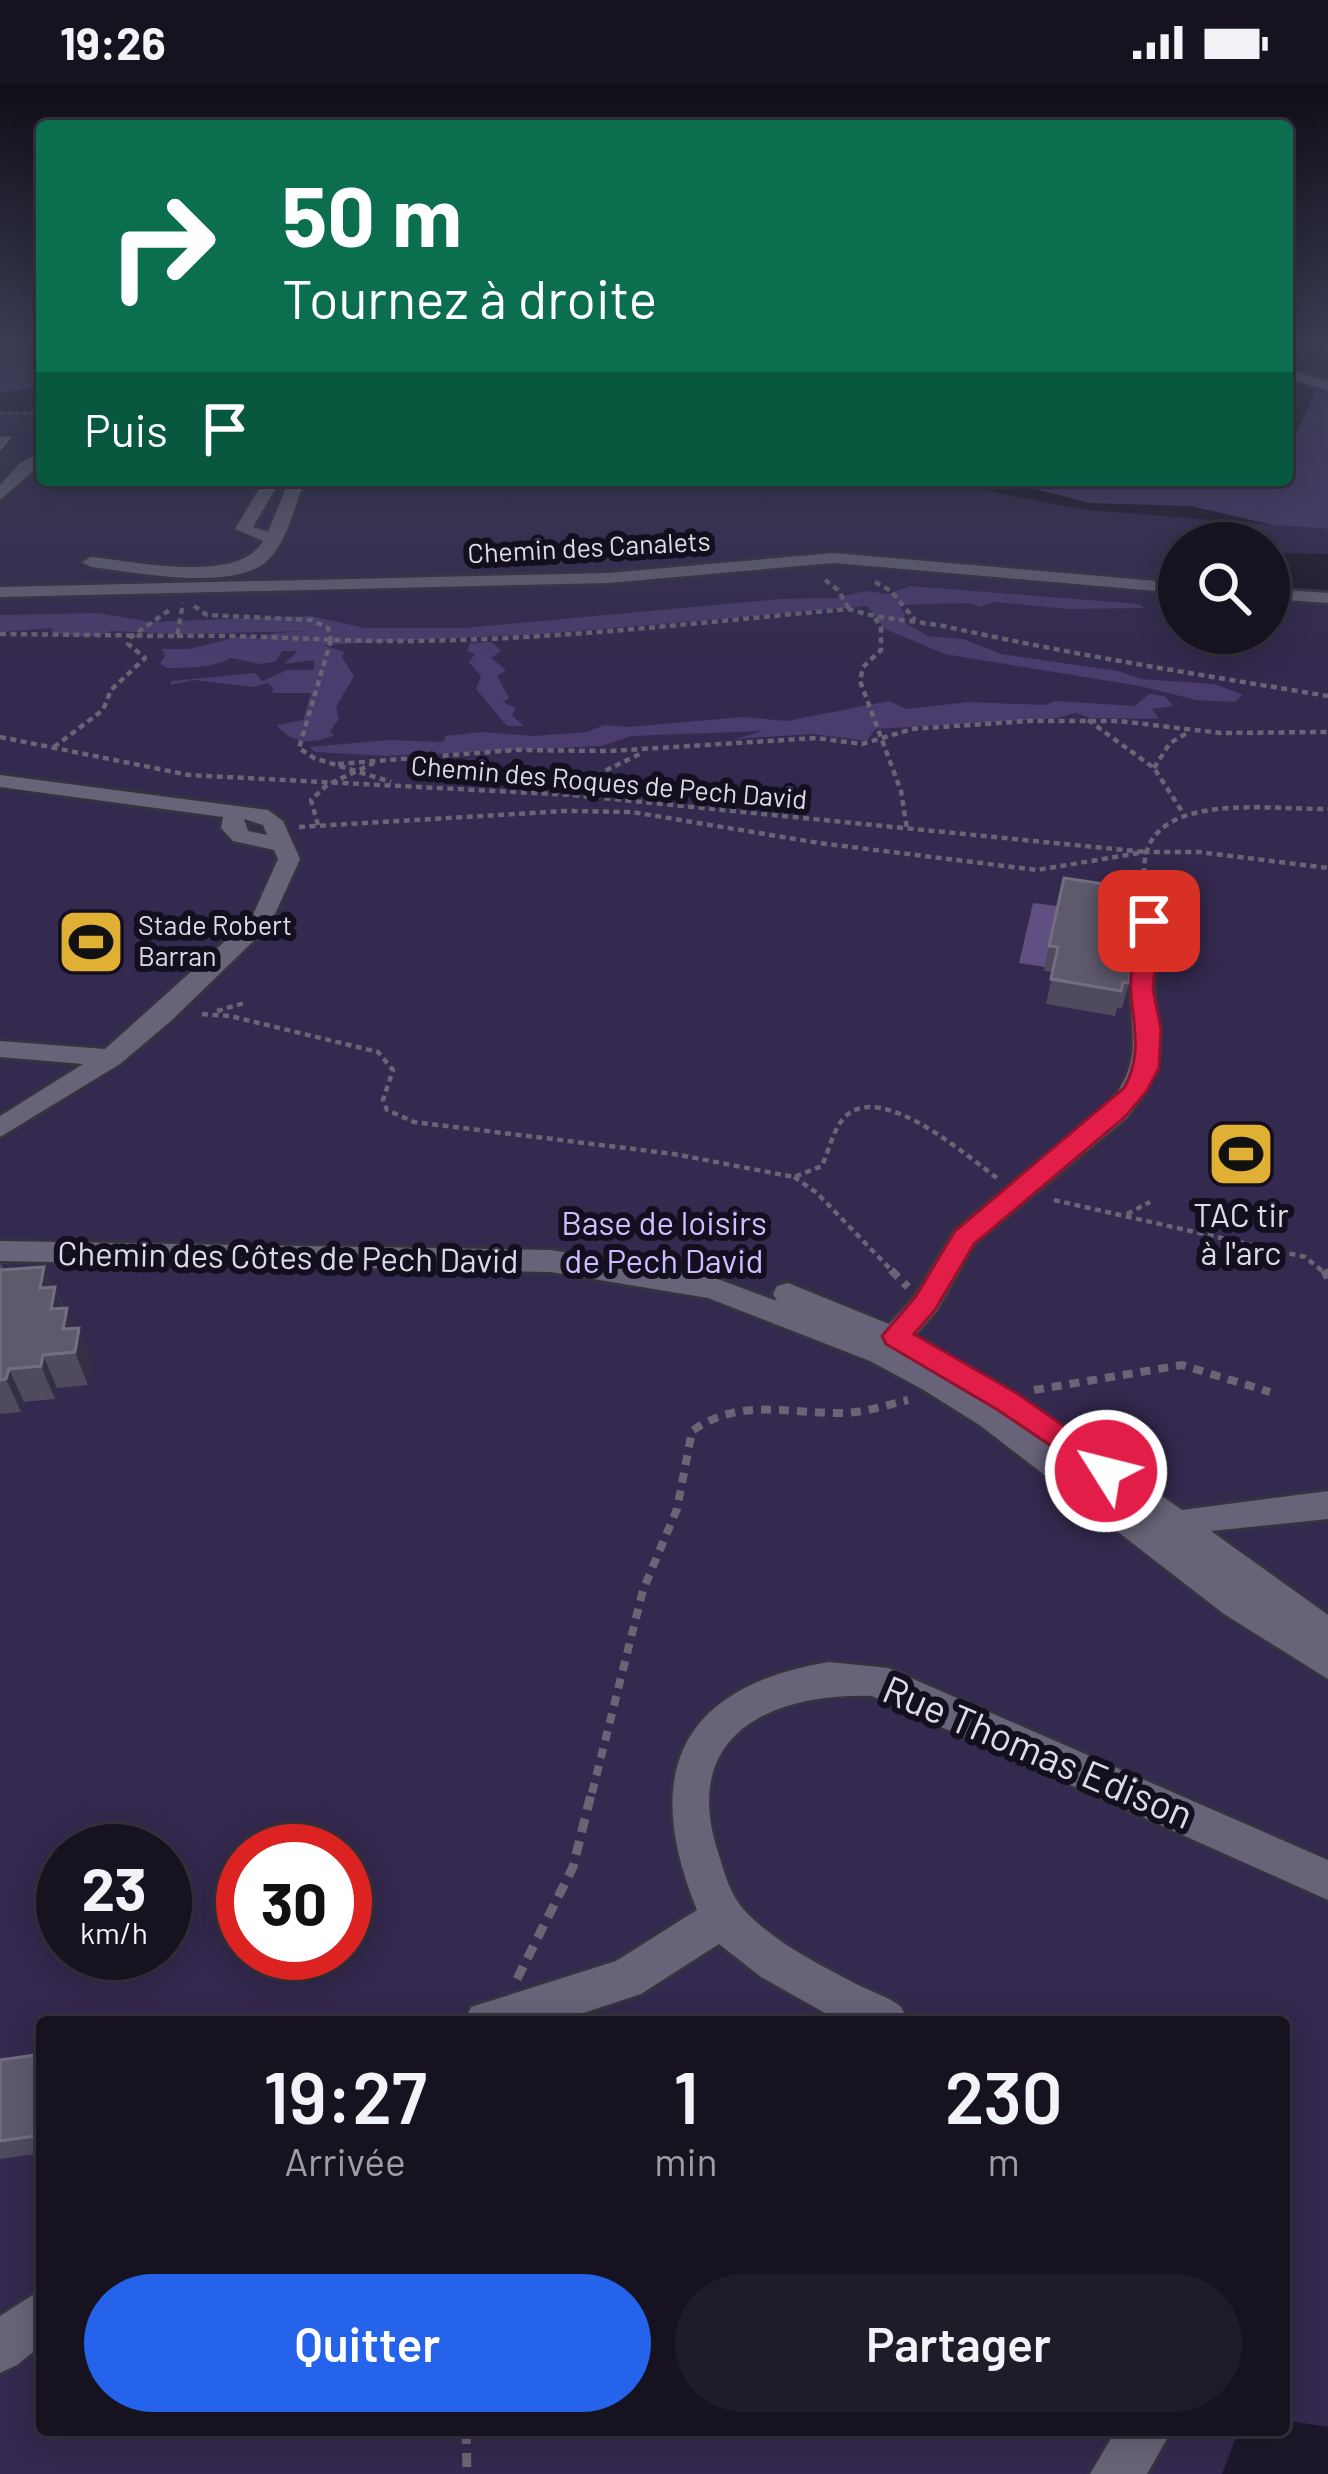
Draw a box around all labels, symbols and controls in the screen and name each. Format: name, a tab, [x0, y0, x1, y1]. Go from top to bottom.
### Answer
text: 19:26	[60, 15, 166, 69]
text: 50 m	[282, 163, 462, 264]
icon: right	[84, 168, 240, 324]
text: Tournez à droite	[282, 265, 657, 330]
icon: arrive	[192, 396, 258, 462]
text: Puis	[84, 402, 168, 456]
map controls	[1158, 522, 1290, 654]
button: search	[1158, 522, 1290, 654]
street label: Chemin des Canalets	[467, 524, 711, 568]
street label: Chemin des Roques de Pech David	[410, 748, 809, 814]
pin	[1098, 870, 1200, 972]
icon: arrive	[1116, 888, 1182, 954]
sports icon: Stade Robert Barran	[56, 907, 126, 977]
place label: Stade Robert Barran	[138, 908, 292, 971]
sports icon: TAC tir à l'arc	[1206, 1119, 1276, 1189]
place label: TAC tir à l'arc	[1193, 1194, 1289, 1272]
park label: Base de loisirs de Pech David	[561, 1202, 767, 1280]
street label: Chemin des Côtes de Pech David	[57, 1232, 519, 1280]
position arrow	[1043, 1408, 1169, 1534]
street label: Rue Thomas Edison	[877, 1664, 1201, 1837]
speed limit sign: 30	[216, 1824, 372, 1980]
text: 23	[81, 1851, 147, 1923]
text: km/h	[80, 1914, 148, 1950]
text: 19:27	[263, 2052, 427, 2138]
text: 1	[673, 2052, 699, 2138]
text: 230	[945, 2052, 1063, 2138]
text: Arrivée	[284, 2137, 406, 2184]
text: min	[654, 2137, 717, 2184]
text: m	[988, 2137, 1020, 2184]
button: Quitter	[84, 2274, 651, 2412]
button: Partager	[675, 2274, 1242, 2412]

